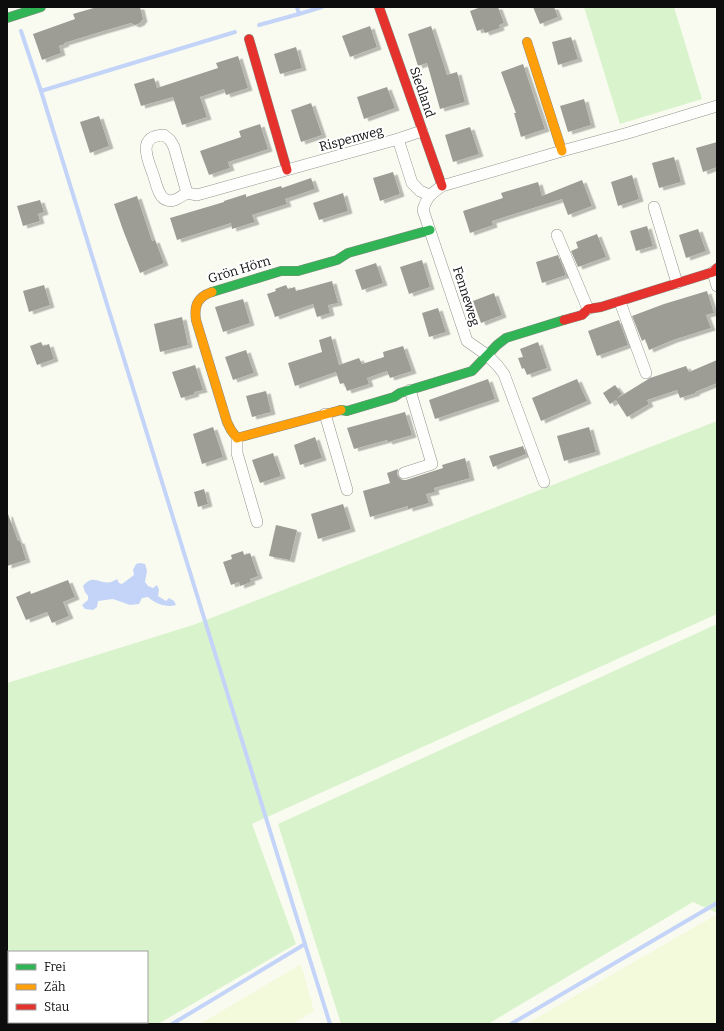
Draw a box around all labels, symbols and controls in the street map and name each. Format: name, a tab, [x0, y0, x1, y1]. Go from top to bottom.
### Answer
street label: Siedland	[407, 65, 438, 120]
street label: Rispenweg	[317, 123, 385, 154]
street label: Grön Hörn	[206, 253, 273, 286]
street label: Fenneweg	[450, 265, 483, 328]
legend	[8, 951, 148, 1023]
text: Frei	[44, 960, 66, 974]
text: Zäh	[44, 980, 66, 994]
text: Stau	[44, 1000, 70, 1014]

